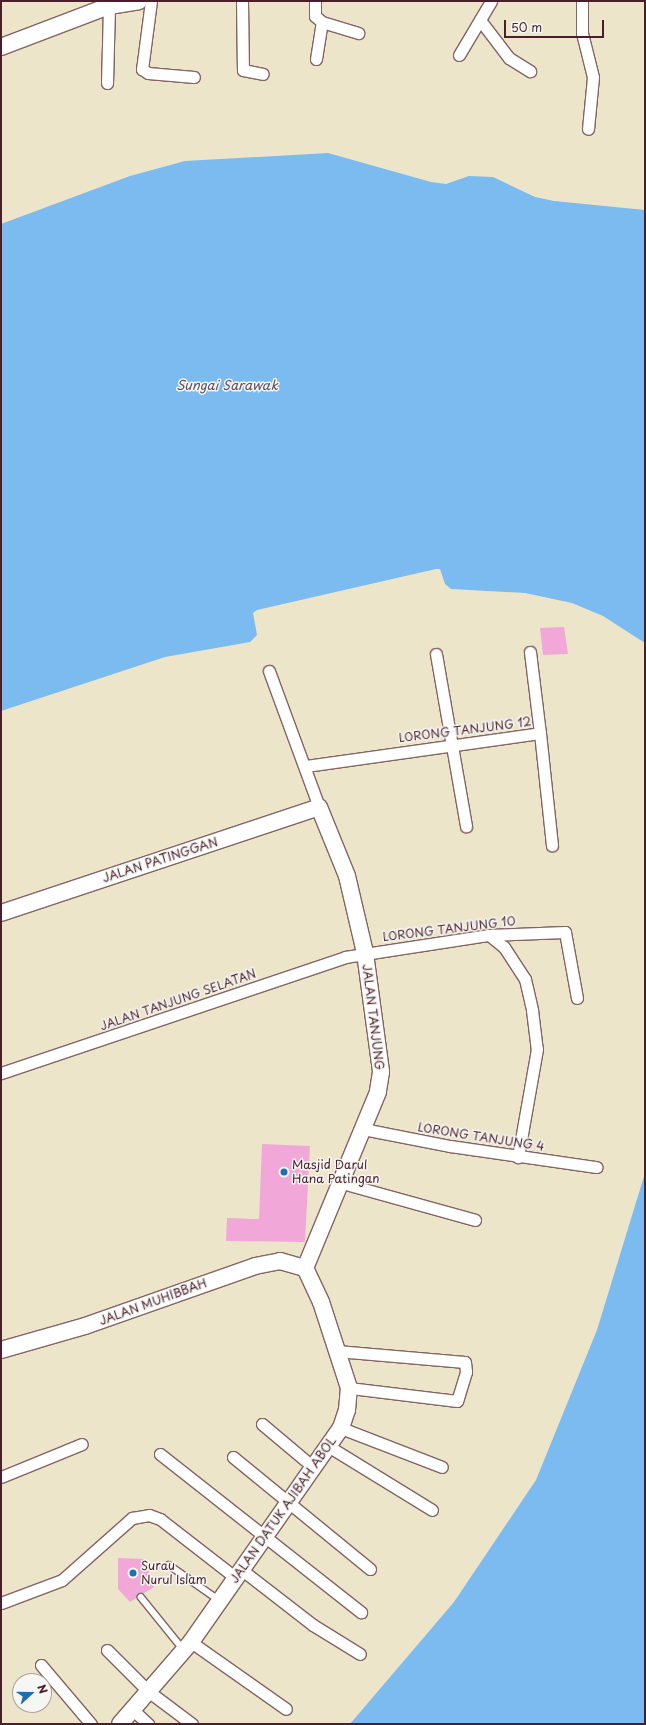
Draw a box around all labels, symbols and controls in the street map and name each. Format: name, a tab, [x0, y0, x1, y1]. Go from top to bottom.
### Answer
scale bar	[506, 12, 606, 38]
text: 50 m	[511, 18, 542, 36]
water label: Sungai Sarawak	[176, 377, 278, 393]
street label: LORONG TANJUNG 12	[397, 715, 533, 745]
street label: JALAN PATINGGAN	[101, 835, 219, 885]
street label: LORONG TANJUNG 10	[381, 914, 517, 944]
street label: JALAN TANJUNG	[359, 963, 387, 1071]
street label: JALAN TANJUNG SELATAN	[97, 966, 259, 1034]
street label: LORONG TANJUNG 4	[416, 1120, 546, 1154]
place label: Masjid Darul Hana Patingan	[292, 1158, 379, 1186]
marker: Masjid Darul Hana Patingan	[279, 1167, 289, 1177]
street label: JALAN MUHIBBAH	[98, 1276, 208, 1328]
street label: JALAN DATUK AJIBAH ABOL	[227, 1434, 339, 1586]
place label: Surau Nurul Islam	[141, 1559, 207, 1587]
marker: Surau Nurul Islam	[128, 1568, 138, 1578]
north arrow	[12, 1673, 52, 1713]
text: N	[33, 1682, 52, 1696]

